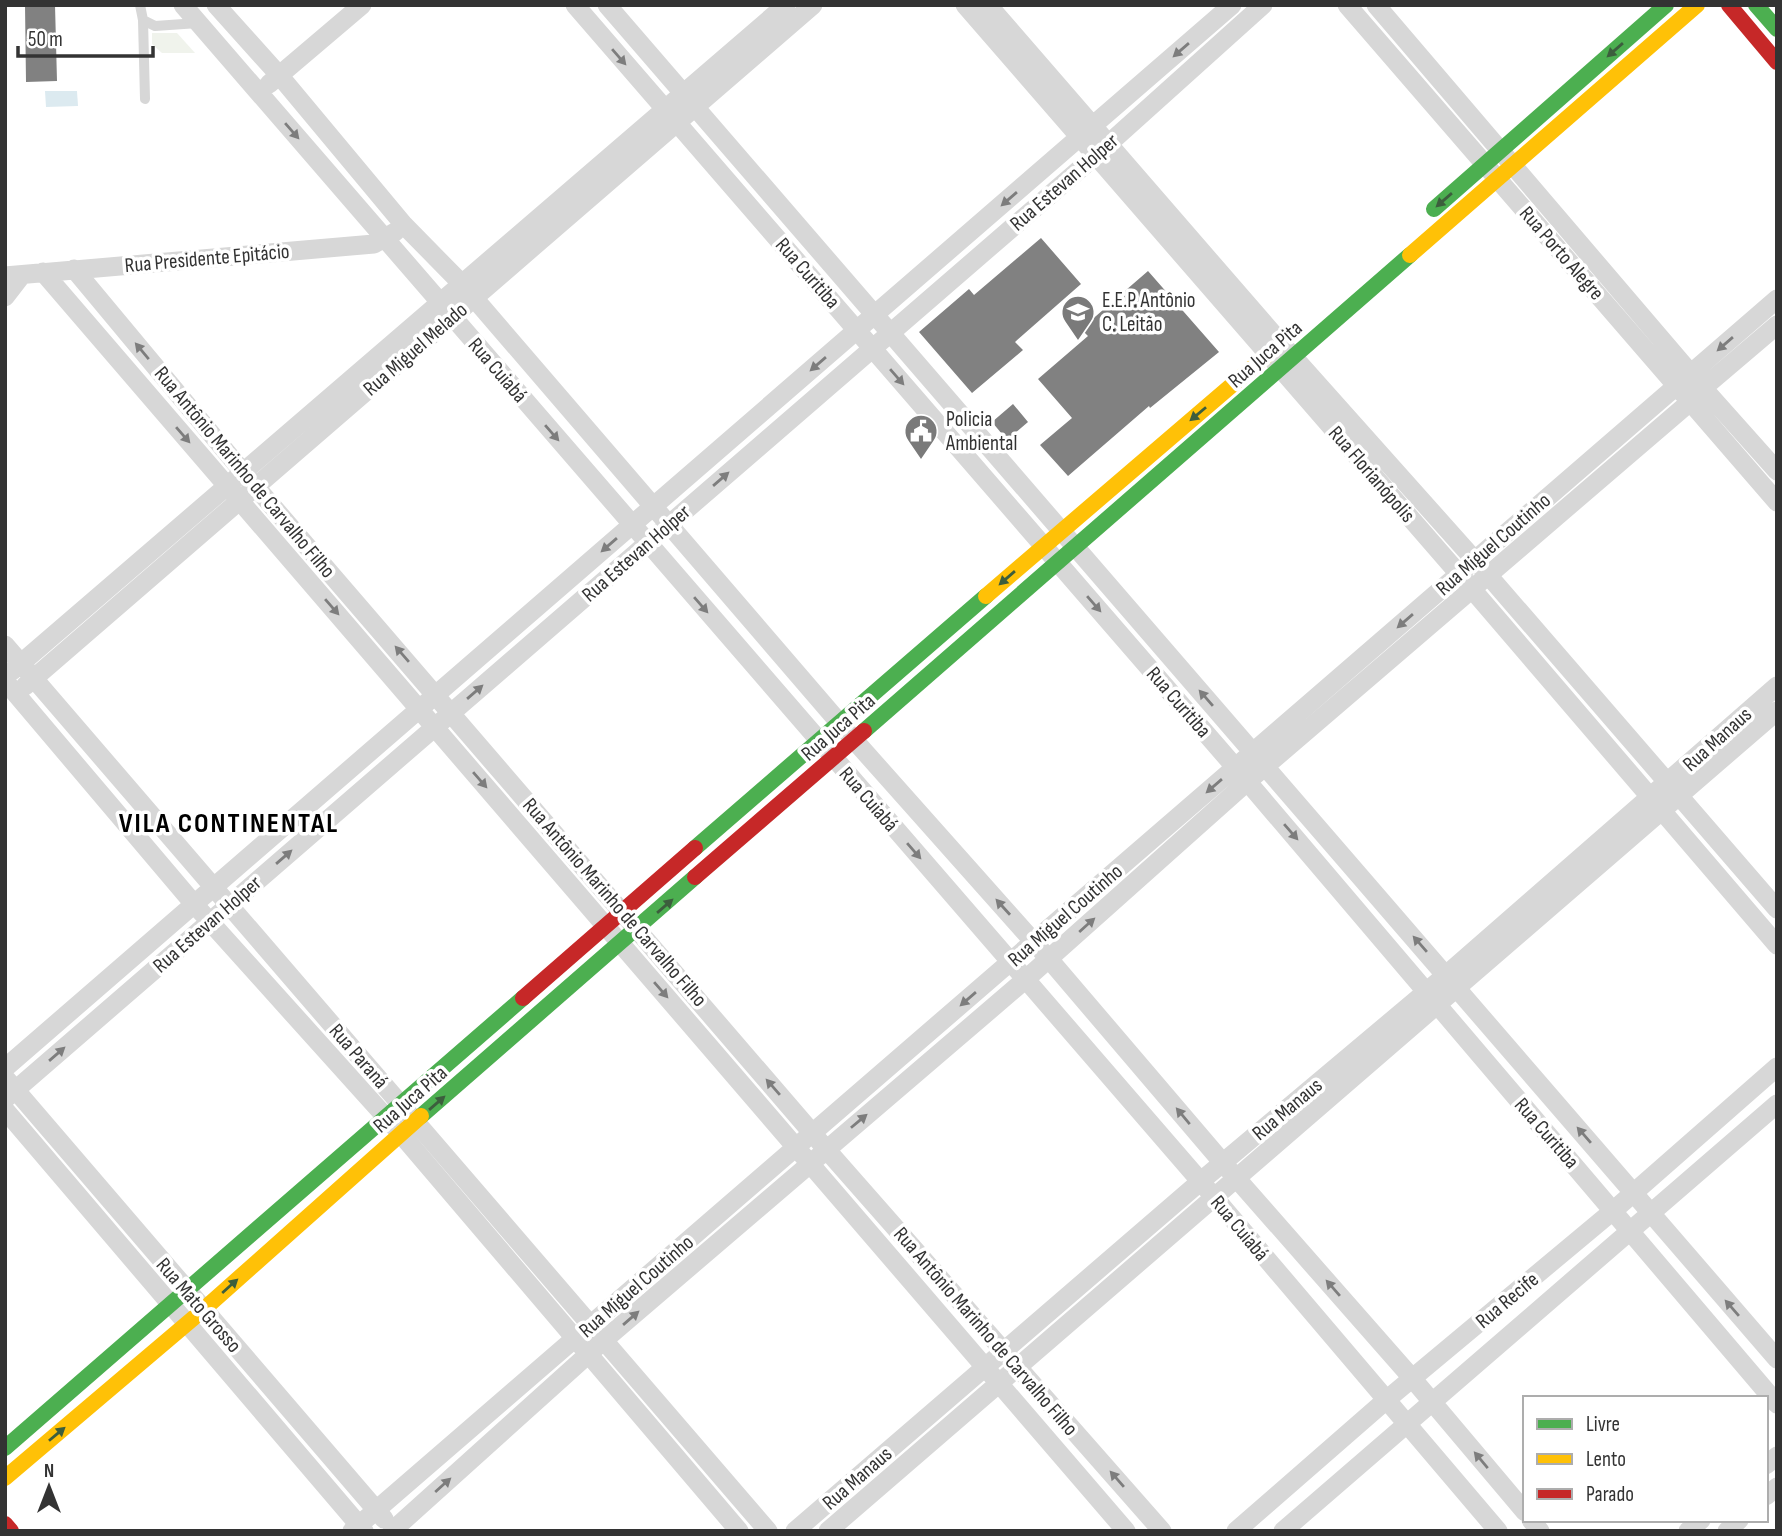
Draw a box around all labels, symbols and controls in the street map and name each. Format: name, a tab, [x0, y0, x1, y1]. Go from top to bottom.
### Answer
scale bar	[18, 14, 152, 58]
text: 50 m	[28, 27, 63, 52]
one-way arrow	[1172, 42, 1190, 58]
one-way arrow	[1606, 42, 1624, 58]
one-way arrow	[611, 48, 627, 66]
one-way arrow	[284, 122, 300, 140]
street label: Rua Estevan Holper	[1005, 129, 1124, 236]
one-way arrow	[1000, 191, 1018, 207]
one-way arrow	[1435, 192, 1453, 208]
street label: Rua Porto Alegre	[1514, 201, 1609, 305]
street label: Rua Curitiba	[770, 233, 845, 314]
street label: Rua Presidente Epitácio	[124, 239, 290, 278]
place label: E.E.P. Antônio C. Leitão	[1102, 288, 1196, 337]
school or university icon: E.E.P. Antônio C. Leitão	[1059, 293, 1097, 342]
street label: Rua Miguel Melado	[358, 297, 472, 401]
street label: Rua Juca Pita	[1223, 316, 1307, 393]
street label: Rua Cuiabá	[463, 333, 532, 408]
one-way arrow	[1716, 336, 1734, 352]
one-way arrow	[135, 342, 150, 360]
one-way arrow	[810, 356, 827, 371]
street label: Rua Antônio Marinho de Carvalho Filho	[149, 362, 340, 583]
one-way arrow	[889, 368, 904, 385]
one-way arrow	[1189, 406, 1207, 422]
place label: Policia Ambiental	[945, 407, 1017, 456]
public building icon: Policia Ambiental	[902, 412, 940, 461]
street label: Rua Florianópolis	[1323, 421, 1420, 528]
one-way arrow	[544, 424, 560, 441]
one-way arrow	[175, 426, 191, 444]
one-way arrow	[712, 471, 730, 487]
street label: Rua Miguel Coutinho	[1431, 488, 1556, 601]
street label: Rua Estevan Holper	[577, 500, 696, 607]
one-way arrow	[601, 537, 618, 552]
one-way arrow	[998, 570, 1015, 585]
one-way arrow	[1086, 595, 1102, 613]
one-way arrow	[693, 597, 708, 614]
one-way arrow	[324, 599, 339, 616]
one-way arrow	[1396, 613, 1414, 629]
one-way arrow	[394, 645, 410, 663]
street label: Rua Curitiba	[1141, 662, 1216, 743]
one-way arrow	[466, 684, 484, 700]
street label: Rua Juca Pita	[796, 689, 880, 766]
one-way arrow	[1199, 690, 1214, 707]
street label: Rua Manaus	[1678, 702, 1757, 777]
street label: Rua Cuiabá	[834, 762, 903, 837]
one-way arrow	[472, 771, 488, 789]
one-way arrow	[1205, 778, 1223, 794]
street label: Rua Antônio Marinho de Carvalho Filho	[517, 793, 712, 1012]
district label: VILA CONTINENTAL	[119, 807, 339, 840]
one-way arrow	[1283, 823, 1298, 841]
one-way arrow	[906, 843, 921, 860]
one-way arrow	[276, 850, 293, 865]
street label: Rua Miguel Coutinho	[1003, 859, 1128, 972]
street label: Rua Estevan Holper	[148, 871, 267, 978]
one-way arrow	[656, 898, 674, 914]
one-way arrow	[996, 898, 1011, 915]
one-way arrow	[1078, 917, 1096, 933]
one-way arrow	[1412, 936, 1428, 953]
one-way arrow	[653, 980, 668, 998]
one-way arrow	[959, 991, 977, 1007]
street label: Rua Paraná	[324, 1019, 393, 1094]
one-way arrow	[48, 1046, 66, 1062]
street label: Rua Juca Pita	[368, 1061, 452, 1138]
street label: Rua Manaus	[1247, 1073, 1327, 1146]
one-way arrow	[765, 1078, 781, 1096]
street label: Rua Curitiba	[1509, 1093, 1584, 1174]
one-way arrow	[429, 1096, 446, 1111]
one-way arrow	[1176, 1108, 1191, 1125]
one-way arrow	[850, 1113, 868, 1129]
one-way arrow	[1576, 1126, 1592, 1144]
street label: Rua Cuiabá	[1205, 1191, 1274, 1266]
street label: Rua Antônio Marinho de Carvalho Filho	[888, 1222, 1083, 1441]
street label: Rua Miguel Coutinho	[574, 1230, 699, 1343]
street label: Rua Mato Grosso	[151, 1253, 247, 1358]
street label: Rua Recife	[1471, 1267, 1544, 1334]
one-way arrow	[221, 1278, 239, 1294]
one-way arrow	[1325, 1279, 1341, 1296]
one-way arrow	[1725, 1299, 1740, 1316]
one-way arrow	[623, 1311, 640, 1326]
legend	[1523, 1396, 1768, 1522]
text: Livre	[1586, 1412, 1620, 1437]
one-way arrow	[49, 1427, 66, 1442]
street label: Rua Manaus	[817, 1441, 897, 1515]
text: Lento	[1586, 1447, 1626, 1472]
one-way arrow	[1473, 1451, 1489, 1469]
north arrow	[14, 1452, 84, 1522]
text: N	[44, 1460, 54, 1483]
one-way arrow	[1110, 1471, 1125, 1488]
one-way arrow	[434, 1478, 451, 1494]
text: Parado	[1586, 1482, 1634, 1507]

